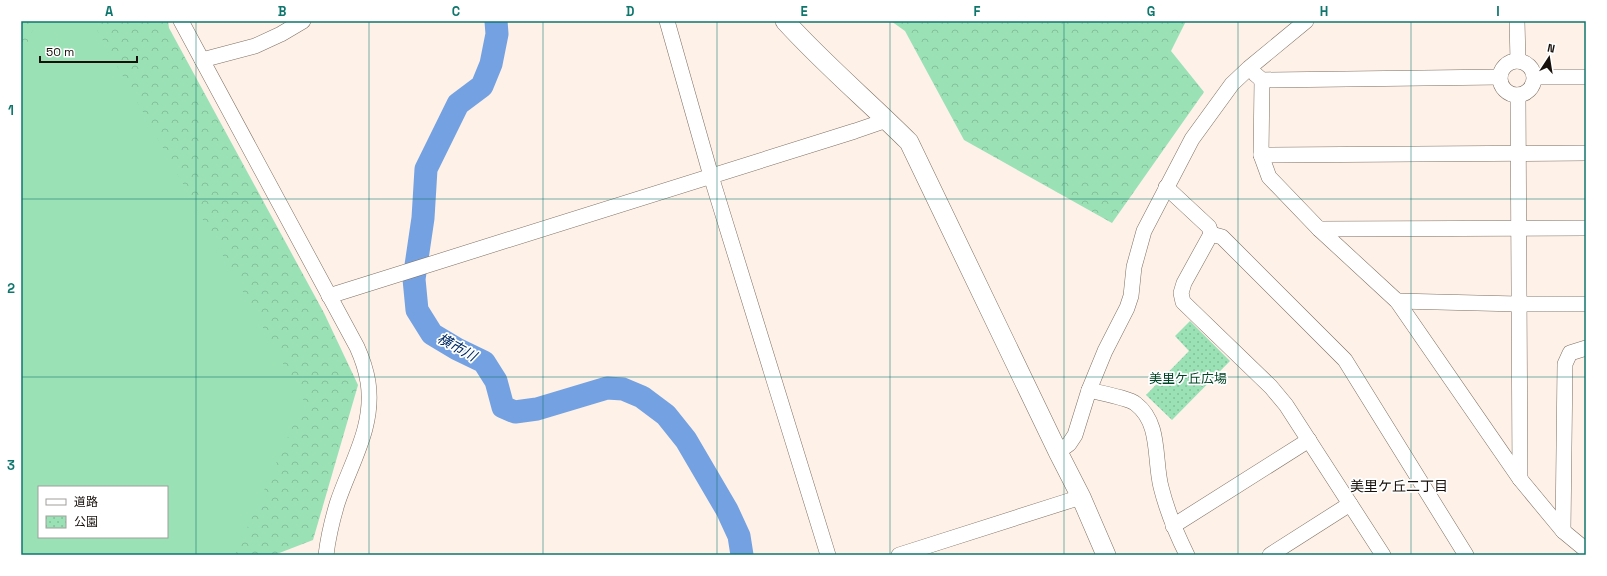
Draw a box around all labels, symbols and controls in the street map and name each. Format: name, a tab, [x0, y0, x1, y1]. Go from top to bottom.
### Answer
text: A	[105, 3, 114, 20]
text: B	[278, 3, 287, 20]
text: C	[452, 3, 460, 20]
text: D	[626, 3, 635, 20]
text: E	[800, 3, 808, 20]
text: F	[974, 3, 981, 20]
text: G	[1147, 3, 1155, 20]
text: H	[1320, 3, 1328, 20]
text: I	[1496, 3, 1500, 20]
scale bar	[40, 38, 137, 64]
north arrow	[1529, 38, 1569, 78]
text: N	[1546, 41, 1556, 56]
text: 50 m	[46, 44, 74, 60]
text: 1	[8, 102, 14, 119]
text: 2	[7, 280, 15, 297]
water label: 横市川	[434, 329, 481, 366]
park label: 美里ケ丘広場	[1149, 370, 1227, 387]
text: 3	[7, 457, 15, 474]
district label: 美里ケ丘二丁目	[1350, 477, 1448, 495]
legend	[38, 486, 168, 538]
text: 道路	[74, 494, 98, 510]
text: 公園	[74, 514, 98, 530]

